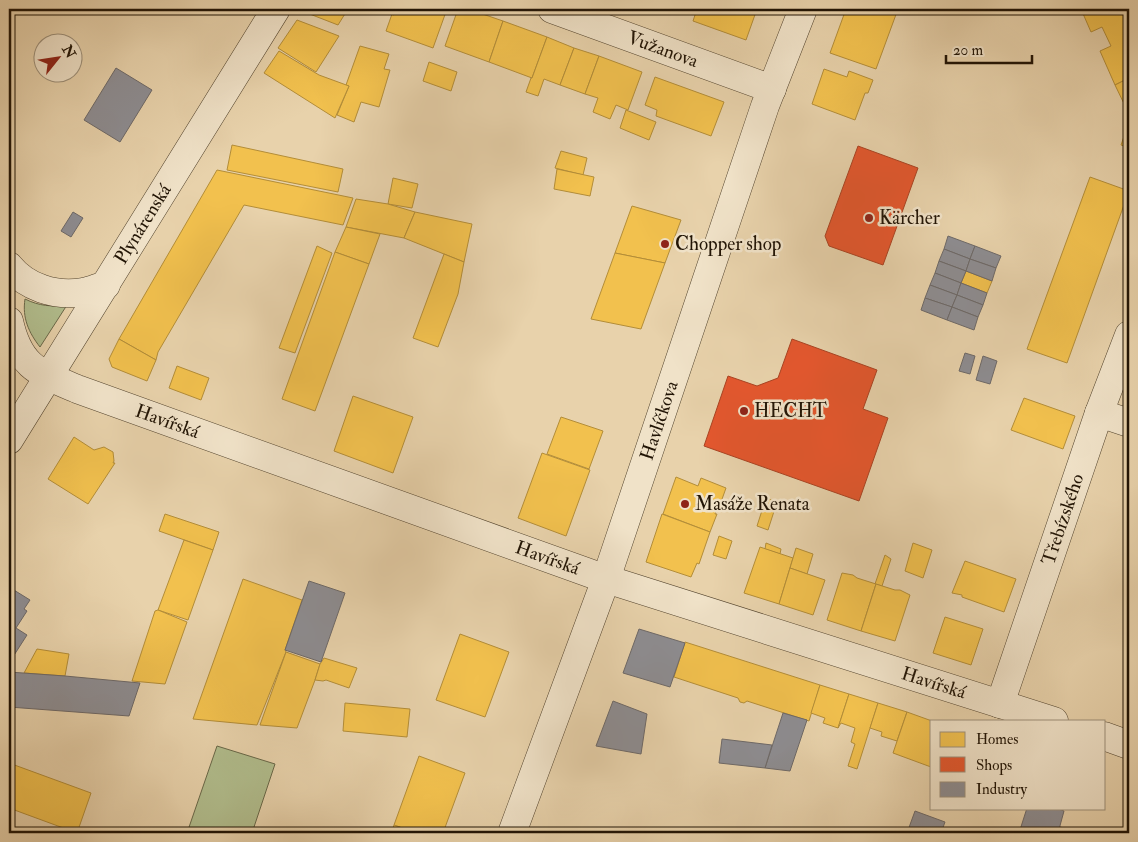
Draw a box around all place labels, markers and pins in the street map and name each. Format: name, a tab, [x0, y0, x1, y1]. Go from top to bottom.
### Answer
place label: Kärcher	[879, 206, 940, 230]
marker: Kärcher	[863, 212, 875, 224]
place label: Chopper shop	[675, 232, 781, 257]
marker: Chopper shop	[659, 238, 671, 250]
place label: HECHT	[754, 399, 827, 423]
marker: HECHT	[738, 405, 750, 417]
place label: Masáže Renata	[695, 492, 810, 516]
marker: Masáže Renata	[679, 498, 691, 510]

